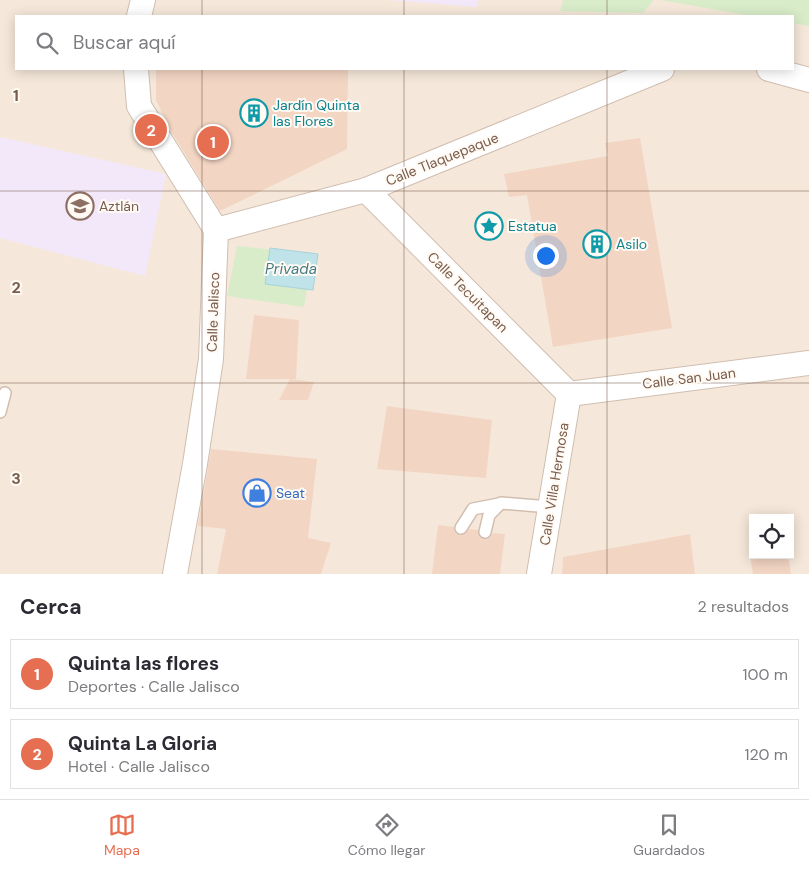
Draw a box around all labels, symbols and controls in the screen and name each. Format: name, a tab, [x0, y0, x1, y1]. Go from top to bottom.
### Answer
search box	[15, 15, 794, 70]
icon: search	[33, 29, 61, 57]
text: Buscar aquí	[73, 30, 176, 55]
text: 1	[13, 85, 19, 106]
place label: Jardín Quinta las Flores	[273, 96, 360, 130]
building icon: Jardín Quinta las Flores	[239, 98, 269, 128]
pin: 2	[135, 111, 167, 149]
pin: 1	[197, 123, 229, 161]
street label: Calle Tlaquepaque	[383, 128, 501, 190]
school or university icon: Aztlán	[65, 191, 95, 221]
place label: Aztlán	[99, 197, 139, 215]
place icon: Estatua	[474, 211, 504, 241]
place label: Estatua	[508, 217, 557, 235]
building icon: Asilo	[582, 229, 612, 259]
place label: Asilo	[616, 235, 647, 253]
your location	[533, 243, 559, 269]
street label: Calle Tecuitapan	[424, 248, 512, 336]
water label: Privada	[265, 259, 317, 279]
street label: Calle Jalisco	[203, 272, 223, 352]
text: 2	[11, 277, 21, 298]
street label: Calle San Juan	[641, 363, 737, 393]
street label: Calle Villa Hermosa	[535, 421, 573, 547]
text: 3	[11, 468, 21, 489]
shop icon: Seat	[242, 478, 272, 508]
place label: Seat	[276, 484, 305, 502]
map controls	[749, 514, 794, 559]
button: locate	[749, 514, 794, 559]
text: Cerca	[20, 593, 82, 621]
text: 2 resultados	[698, 596, 789, 617]
text: Quinta las flores	[68, 651, 219, 676]
text: 1	[34, 664, 40, 685]
text: 100 m	[743, 664, 788, 685]
text: Deportes · Calle Jalisco	[68, 676, 240, 697]
text: Quinta La Gloria	[68, 731, 217, 756]
text: 2	[32, 744, 42, 765]
text: 120 m	[744, 744, 788, 765]
text: Hotel · Calle Jalisco	[68, 756, 210, 777]
tab: Mapa	[104, 811, 140, 859]
tab: Cómo llegar	[348, 811, 425, 859]
tab: Guardados	[633, 811, 705, 859]

